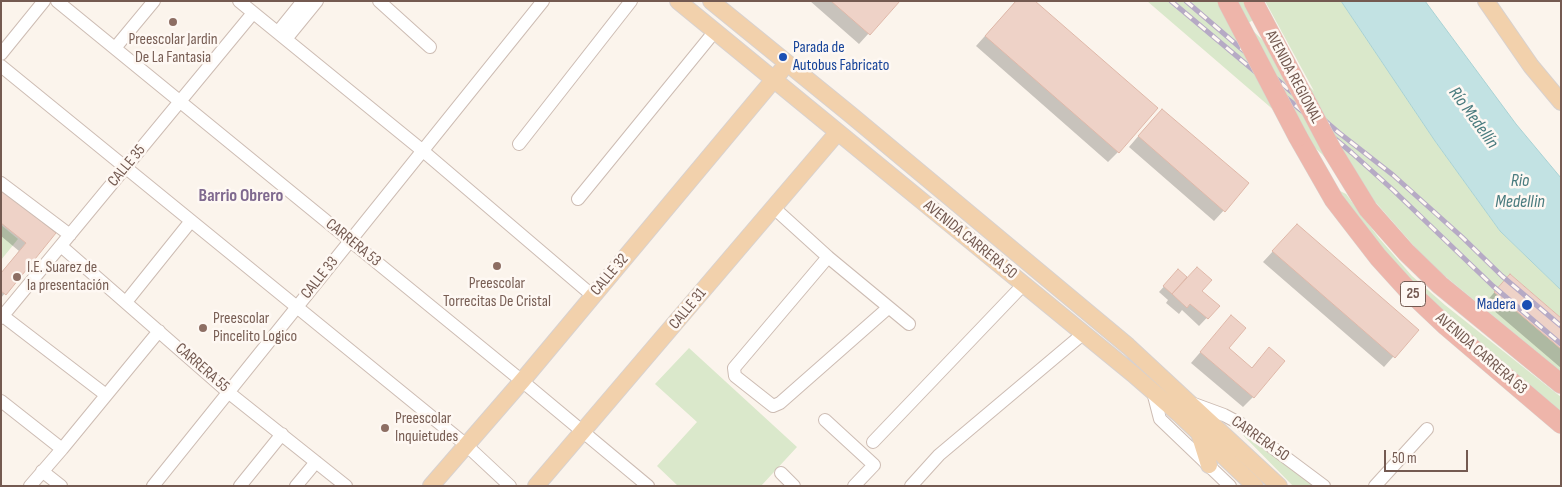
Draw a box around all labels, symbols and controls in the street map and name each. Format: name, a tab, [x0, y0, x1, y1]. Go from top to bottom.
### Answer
marker: Preescolar Jardin De La Fantasia	[167, 16, 179, 28]
street label: AVENIDA REGIONAL	[1260, 27, 1326, 127]
place label: Preescolar Jardin De La Fantasia	[128, 30, 218, 68]
place label: Parada de Autobus Fabricato	[793, 38, 889, 76]
marker: Parada de Autobus Fabricato	[777, 51, 789, 63]
water label: Río Medellín	[1443, 83, 1503, 153]
street label: CALLE 35	[104, 141, 150, 191]
water label: Rio Medellin	[1495, 170, 1545, 212]
district label: Barrio Obrero	[199, 185, 283, 207]
street label: AVENIDA CARRERA 50	[919, 196, 1021, 284]
street label: CARRERA 53	[321, 215, 385, 271]
street label: CALLE 32	[587, 250, 633, 300]
street label: CALLE 33	[297, 253, 343, 303]
place label: I.E. Suarez de la presentación	[27, 258, 109, 296]
marker: Preescolar Torrecitas De Cristal	[491, 260, 503, 272]
marker: I.E. Suarez de la presentación	[11, 271, 23, 283]
place label: Preescolar Torrecitas De Cristal	[443, 274, 551, 312]
road number: 25	[1400, 282, 1426, 306]
street label: CALLE 31	[665, 284, 711, 334]
place label: Madera	[1477, 295, 1516, 315]
marker: Madera	[1520, 298, 1534, 312]
place label: Preescolar Pincelito Logico	[213, 309, 297, 347]
street label: AVENIDA CARRERA 63	[1431, 309, 1531, 399]
marker: Preescolar Pincelito Logico	[197, 322, 209, 334]
street label: CARRERA 55	[171, 339, 233, 397]
place label: Preescolar Inquietudes	[395, 409, 458, 447]
street label: CARRERA 50	[1227, 412, 1293, 466]
marker: Preescolar Inquietudes	[379, 422, 391, 434]
scale bar	[1387, 440, 1471, 472]
text: 50 m	[1392, 449, 1417, 468]

